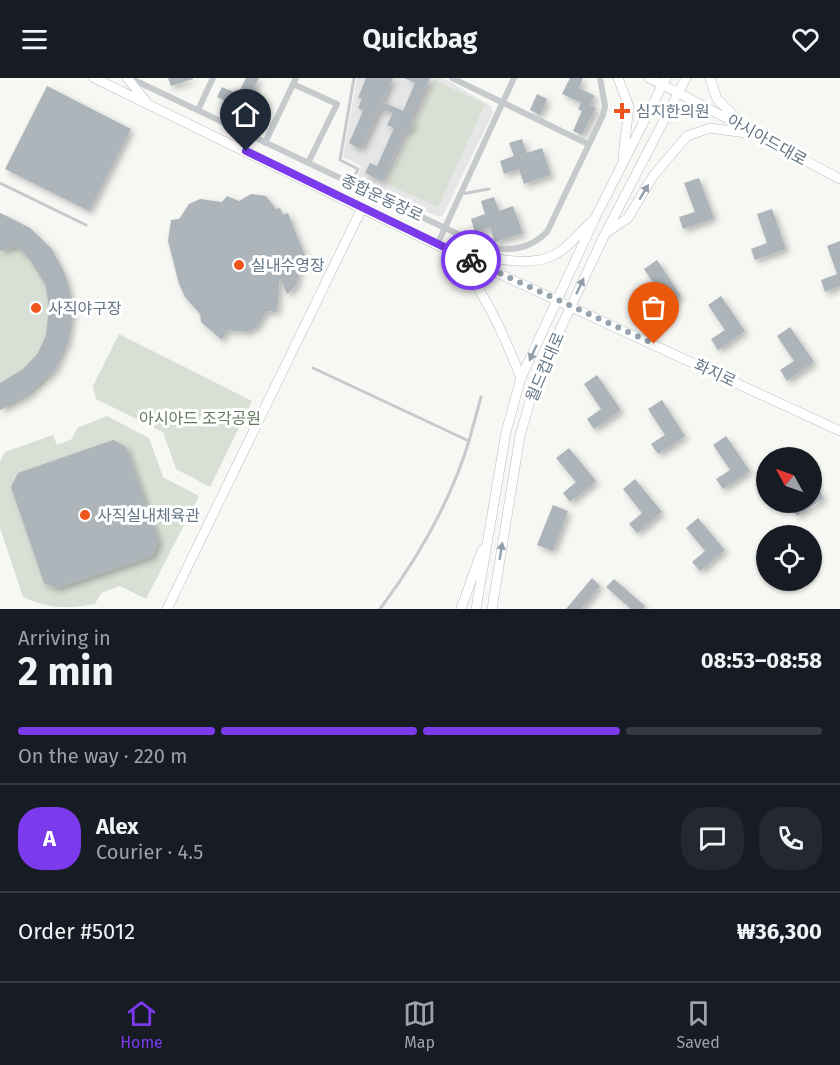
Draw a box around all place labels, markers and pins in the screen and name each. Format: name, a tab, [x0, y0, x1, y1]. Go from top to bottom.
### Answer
pin	[220, 89, 271, 151]
marker: 심지한의원	[613, 102, 631, 120]
place label: 심지한의원	[636, 102, 710, 121]
place label: 실내수영장	[251, 256, 325, 275]
marker: 실내수영장	[232, 258, 246, 272]
pin	[628, 282, 679, 344]
place label: 사직야구장	[48, 299, 122, 318]
marker: 사직야구장	[29, 301, 43, 315]
place label: 사직실내체육관	[97, 506, 200, 525]
marker: 사직실내체육관	[78, 508, 92, 522]

